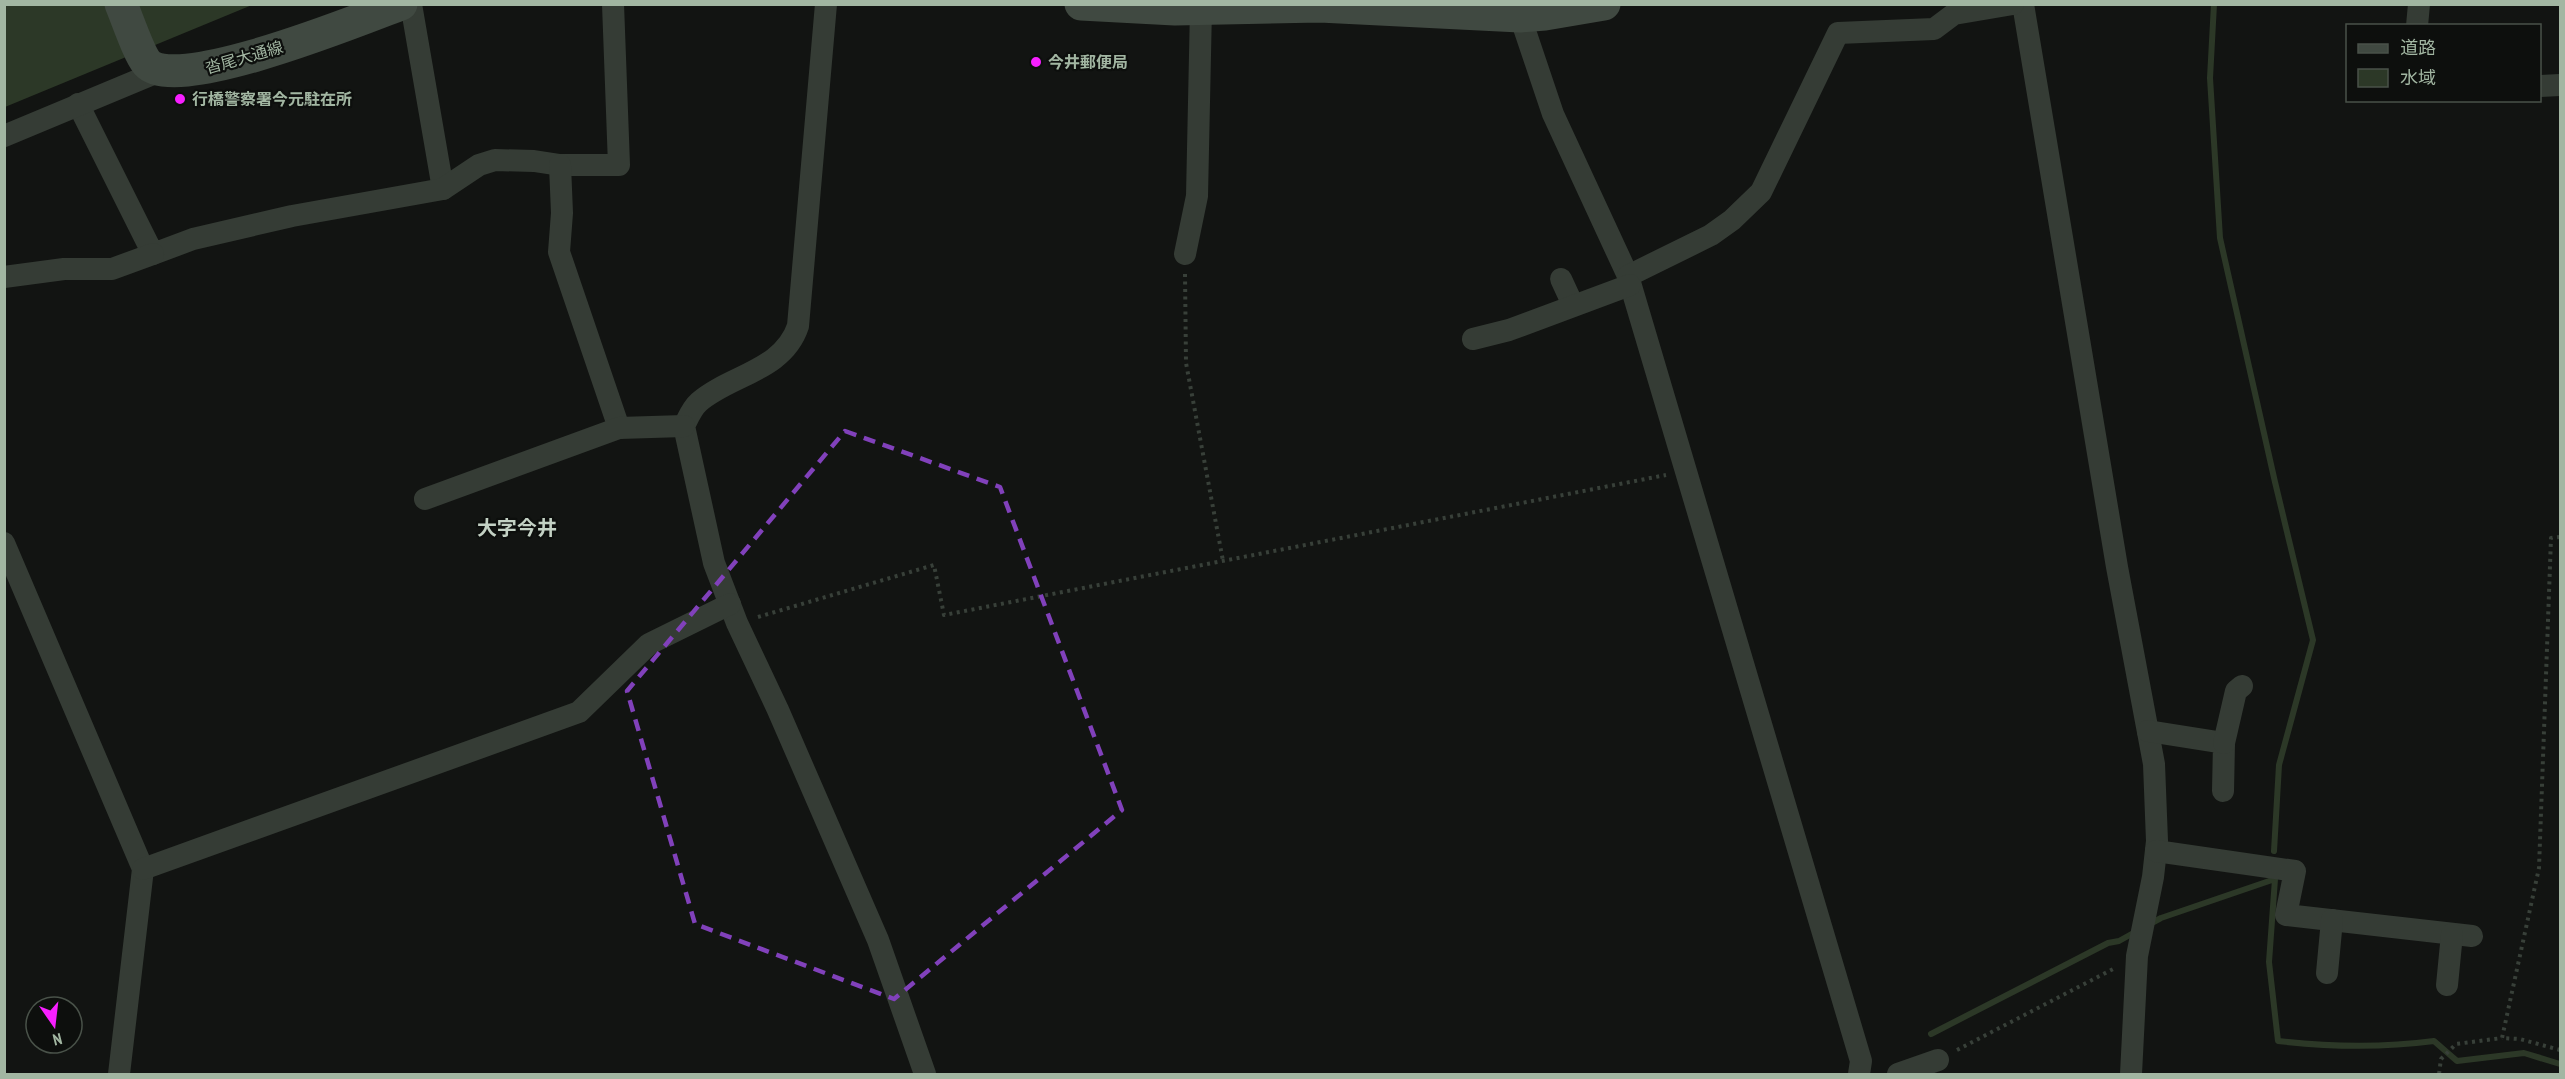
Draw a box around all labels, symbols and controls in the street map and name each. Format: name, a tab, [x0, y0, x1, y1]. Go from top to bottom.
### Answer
legend	[2346, 24, 2541, 102]
street label: 沓尾大通線	[203, 36, 285, 78]
text: 道路	[2400, 36, 2436, 59]
place label: 今井郵便局	[1048, 52, 1128, 72]
marker: 今井郵便局	[1029, 55, 1043, 69]
text: 水域	[2400, 66, 2436, 89]
place label: 行橋警察署今元駐在所	[192, 89, 352, 109]
marker: 行橋警察署今元駐在所	[173, 92, 187, 106]
district label: 大字今井	[477, 515, 557, 541]
north arrow	[24, 995, 84, 1055]
text: N	[51, 1029, 64, 1050]

